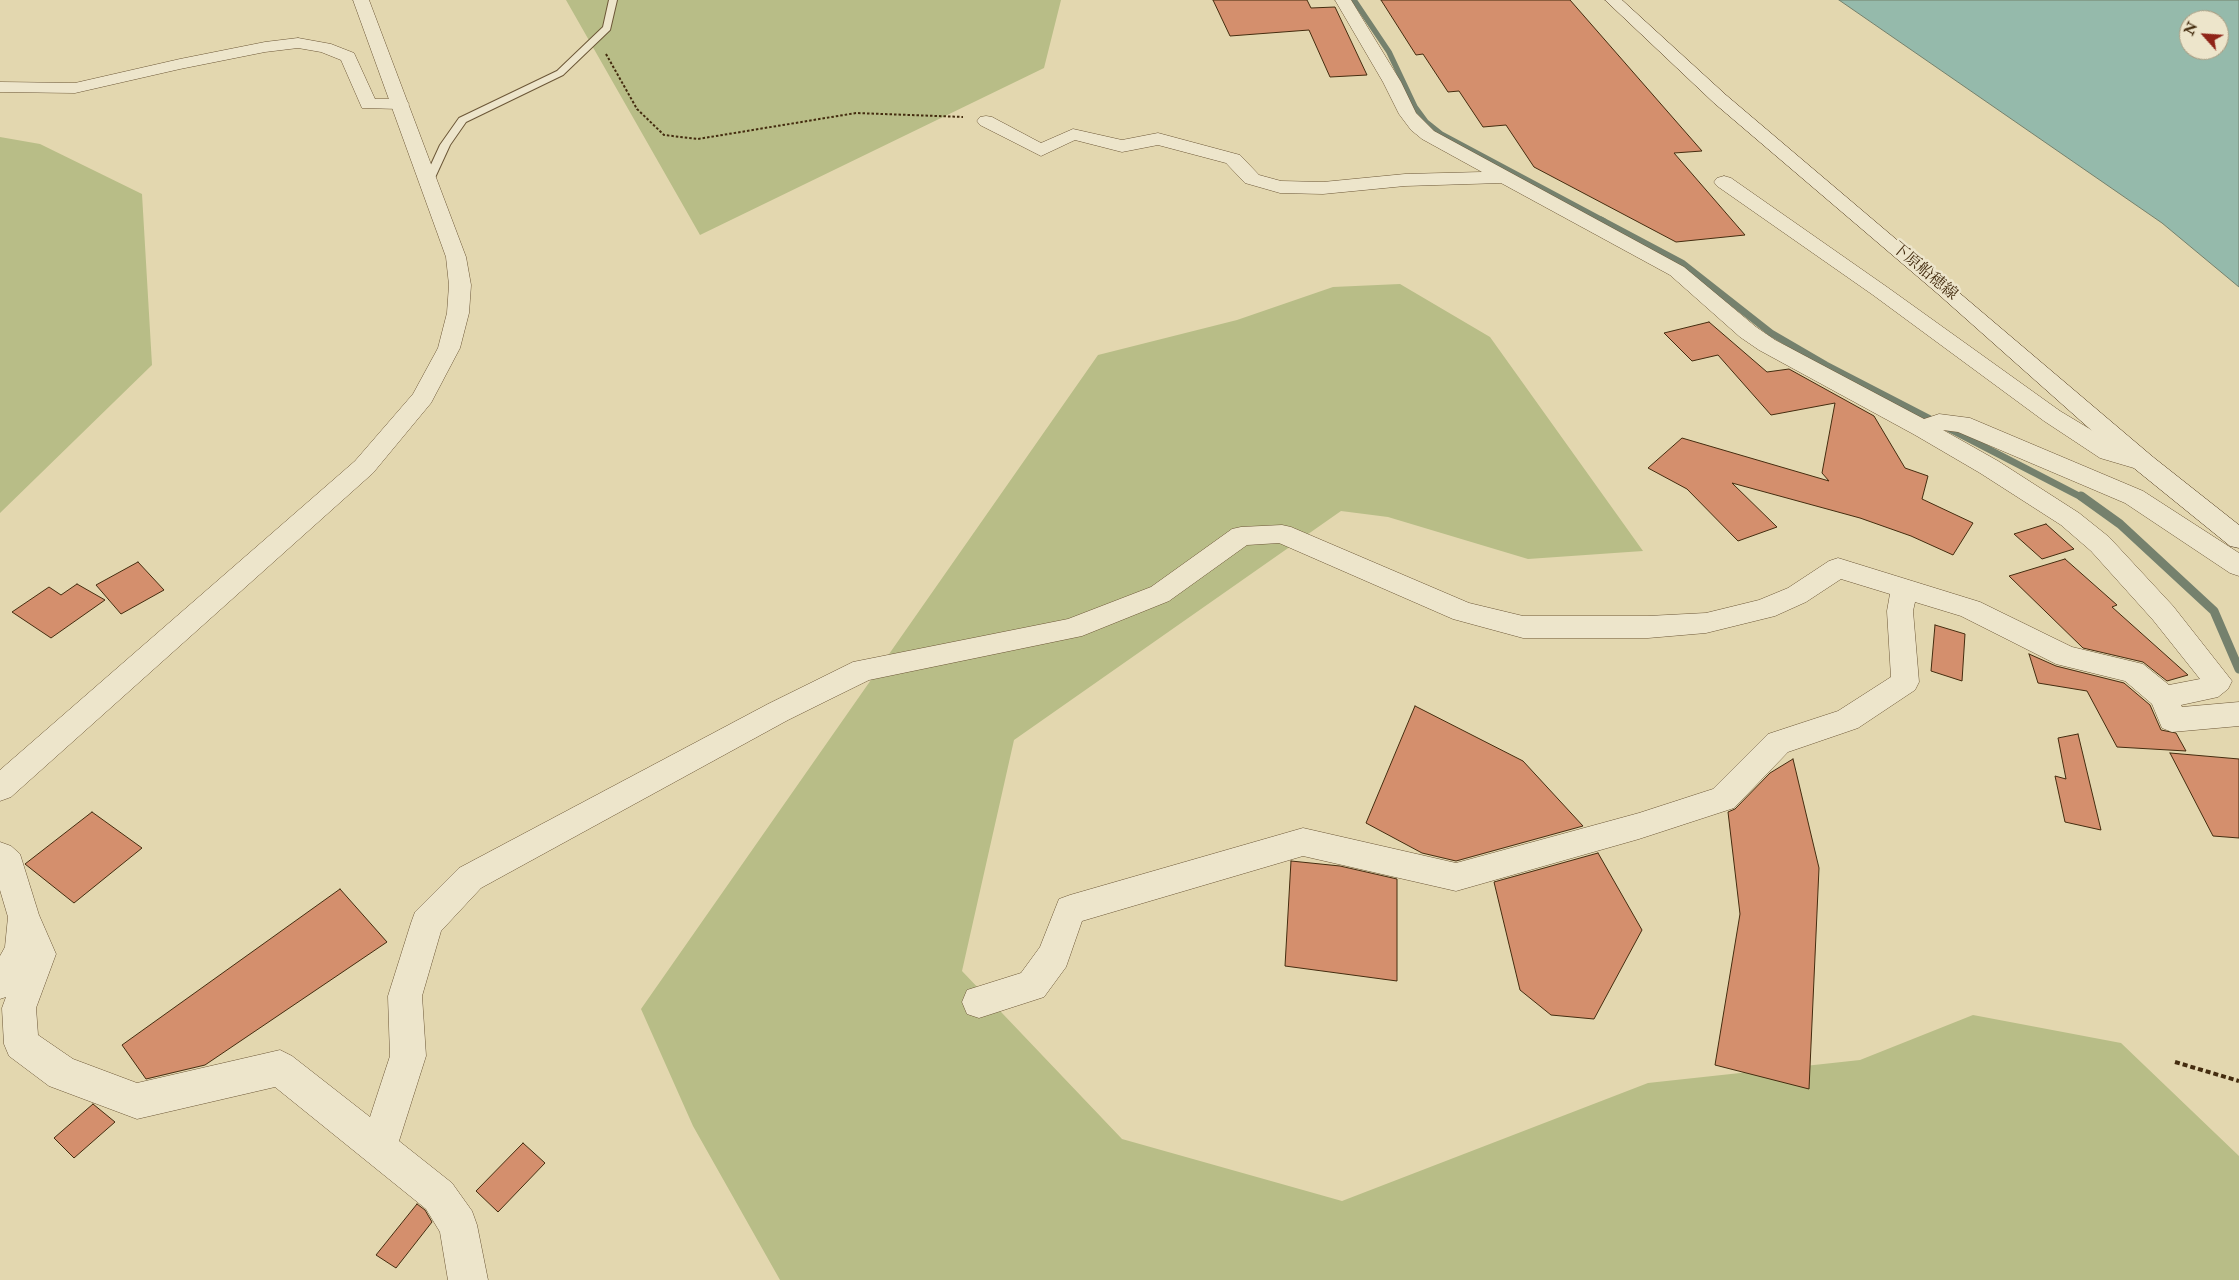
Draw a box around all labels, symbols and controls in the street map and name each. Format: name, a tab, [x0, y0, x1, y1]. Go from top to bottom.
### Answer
north arrow	[2179, 10, 2229, 60]
text: N	[2181, 19, 2201, 38]
street label: 下原船穂線	[1887, 239, 1961, 305]

